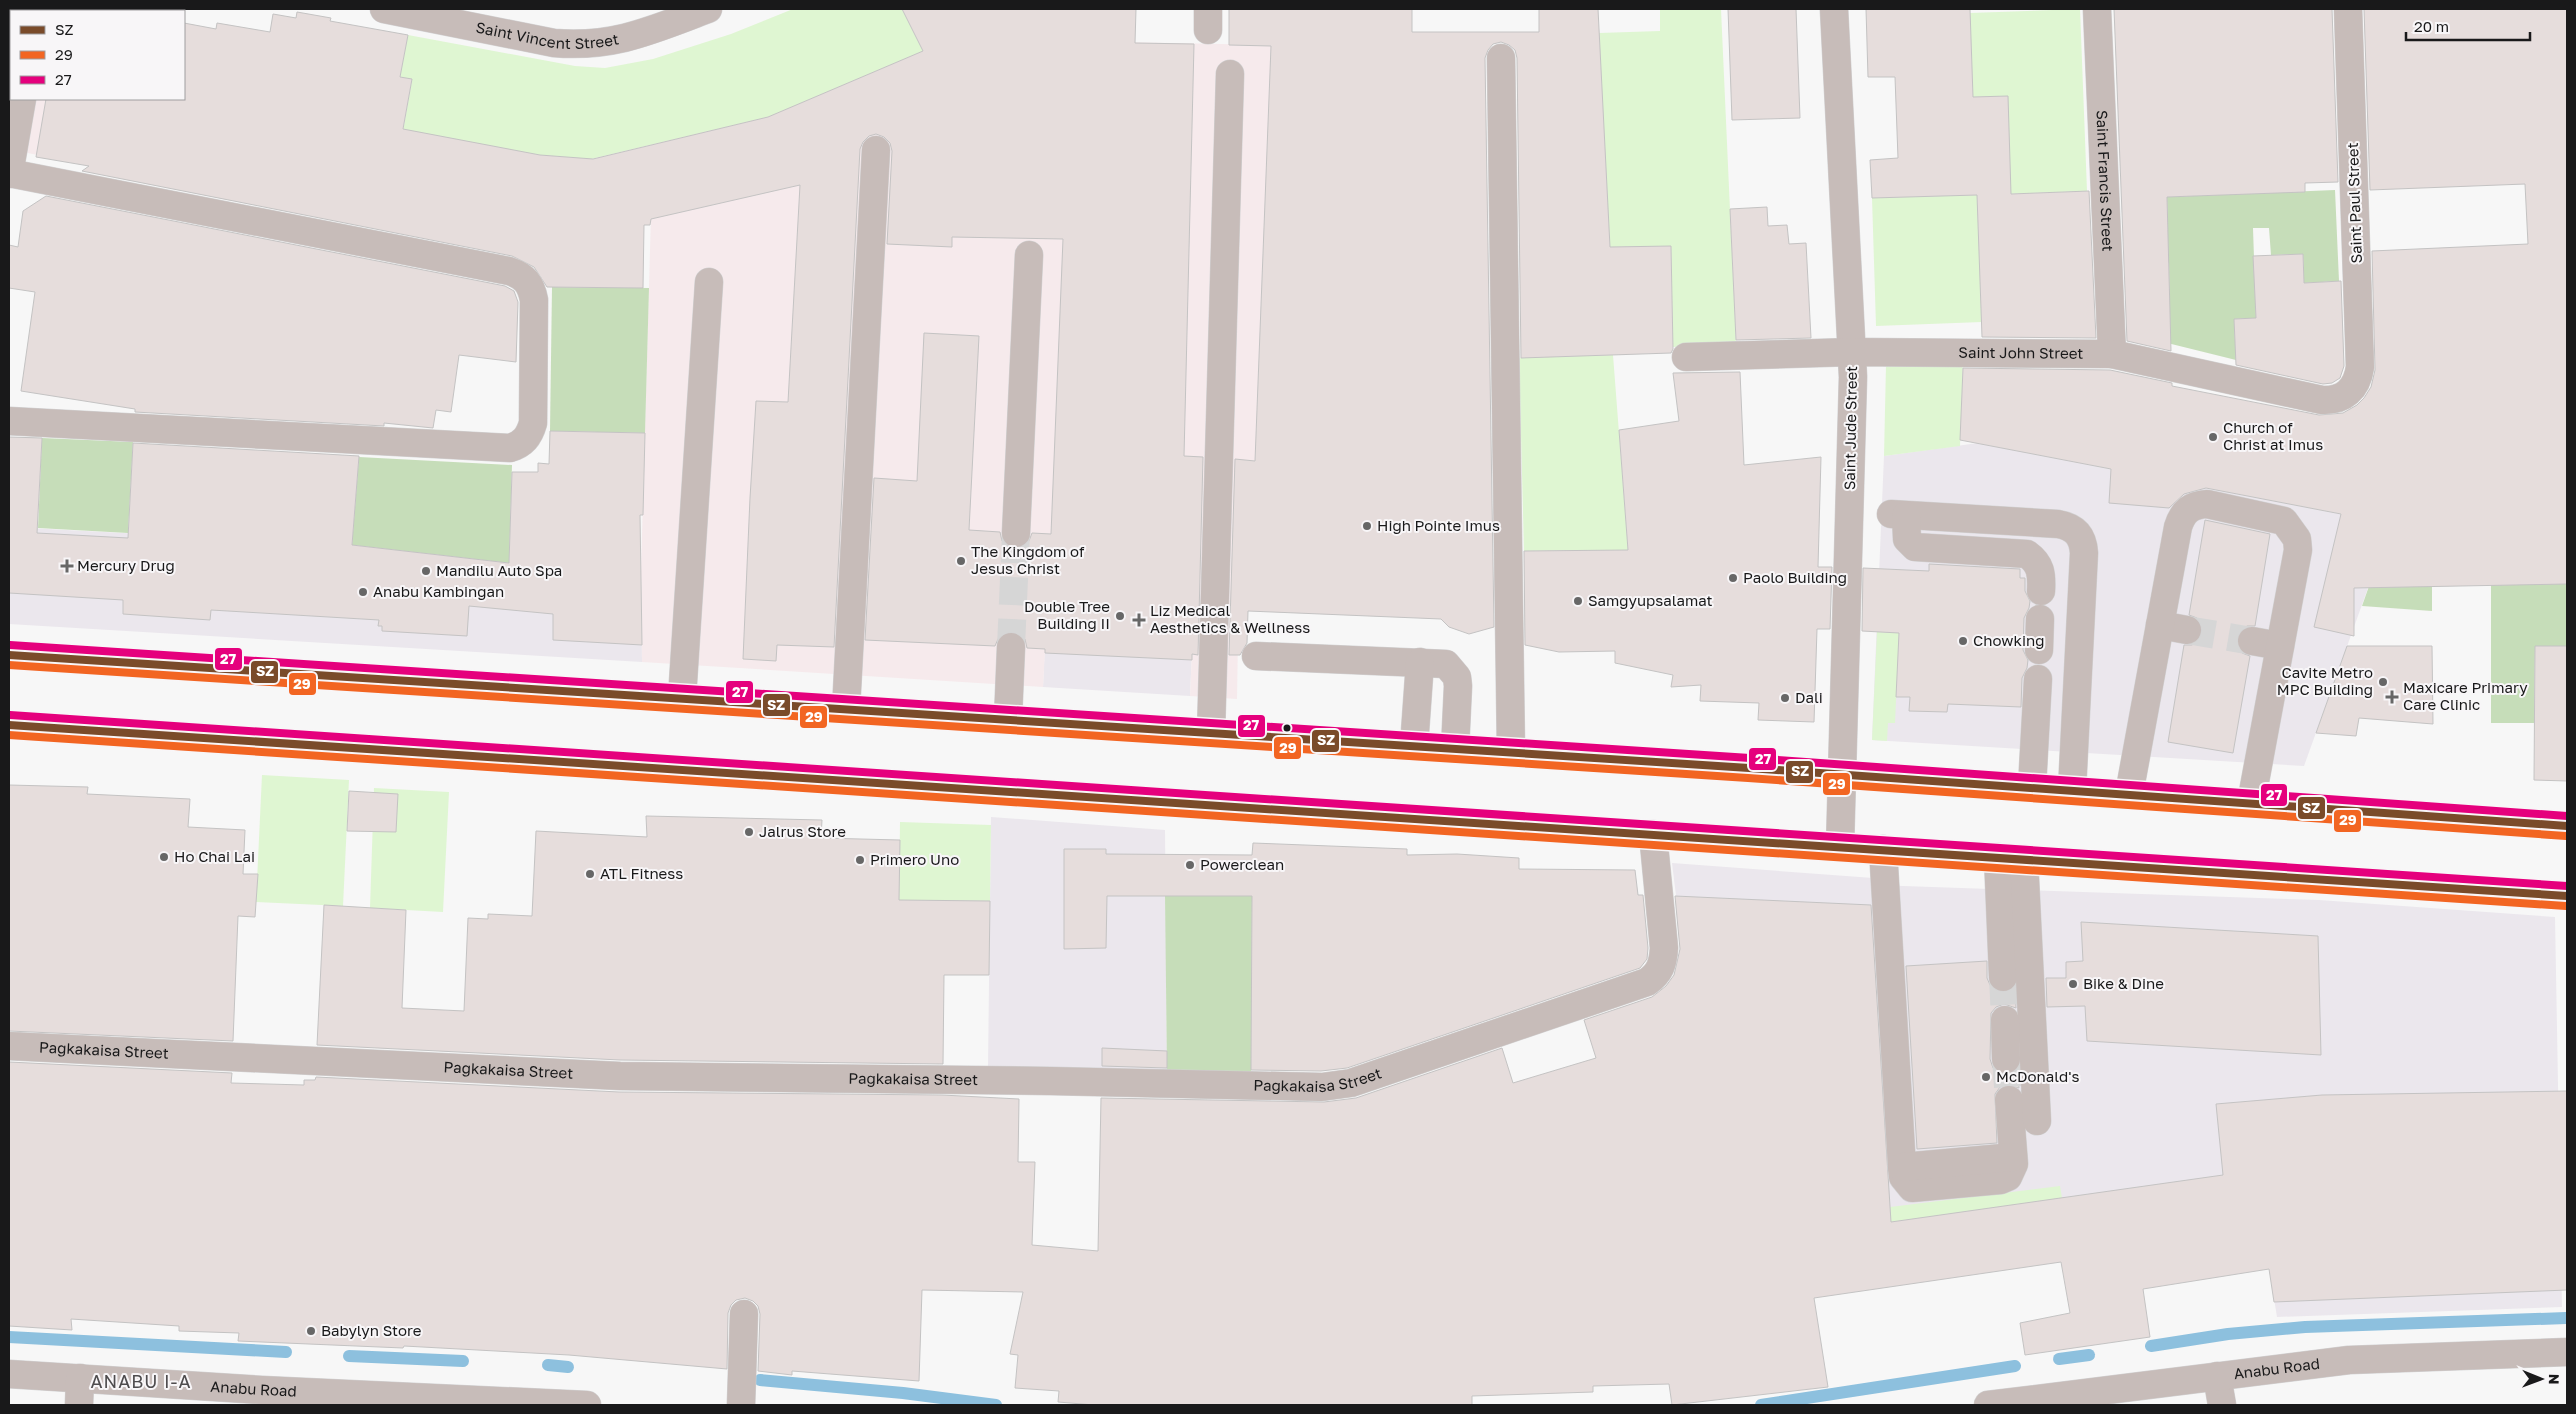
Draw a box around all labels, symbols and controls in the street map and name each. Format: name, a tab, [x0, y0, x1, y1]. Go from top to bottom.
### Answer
legend	[10, 10, 185, 100]
scale bar	[2406, 10, 2530, 42]
text: 20 m	[2414, 17, 2449, 35]
street label: Saint Vincent Street	[474, 18, 620, 52]
text: SZ	[55, 20, 73, 38]
text: 29	[55, 45, 73, 63]
text: 27	[55, 70, 72, 88]
street label: Saint Francis Street	[2093, 110, 2118, 252]
street label: Saint Paul Street	[2343, 142, 2365, 264]
street label: Saint John Street	[1958, 343, 2084, 362]
street label: Saint Jude Street	[1840, 366, 1860, 490]
place label: Church of Christ at Imus	[2223, 418, 2323, 453]
marker: Church of Christ at Imus	[2207, 431, 2219, 443]
place label: High Pointe Imus	[1377, 516, 1500, 534]
marker: High Pointe Imus	[1361, 520, 1373, 532]
place label: The Kingdom of Jesus Christ	[971, 542, 1085, 577]
marker: The Kingdom of Jesus Christ	[955, 555, 967, 567]
place label: Mercury Drug	[77, 556, 175, 574]
marker: Mercury Drug	[61, 560, 73, 572]
place label: Mandilu Auto Spa	[436, 561, 562, 579]
marker: Mandilu Auto Spa	[420, 565, 432, 577]
place label: Paolo Building	[1743, 568, 1847, 586]
marker: Paolo Building	[1727, 572, 1739, 584]
place label: Anabu Kambingan	[373, 582, 504, 600]
marker: Anabu Kambingan	[357, 586, 369, 598]
place label: Samgyupsalamat	[1588, 591, 1713, 609]
marker: Samgyupsalamat	[1572, 595, 1584, 607]
place label: Double Tree Building II	[1024, 597, 1110, 632]
place label: Liz Medical Aesthetics & Wellness	[1150, 601, 1310, 636]
marker: Double Tree Building II	[1114, 610, 1126, 622]
marker: Liz Medical Aesthetics & Wellness	[1132, 613, 1146, 627]
place label: Chowking	[1973, 631, 2044, 649]
marker: Chowking	[1957, 635, 1969, 647]
line badge: 27	[214, 647, 243, 671]
text: 27	[220, 650, 236, 667]
line badge: SZ	[250, 660, 279, 684]
text: SZ	[256, 662, 274, 679]
place label: Cavite Metro MPC Building	[2277, 663, 2373, 698]
line badge: 29	[288, 672, 317, 696]
text: 29	[293, 675, 311, 692]
marker: Cavite Metro MPC Building	[2377, 676, 2389, 688]
place label: Maxicare Primary Care Clinic	[2403, 678, 2528, 713]
line badge: 27	[725, 680, 754, 704]
text: 27	[732, 683, 748, 700]
place label: Dali	[1795, 688, 1823, 706]
marker: Maxicare Primary Care Clinic	[2385, 690, 2399, 704]
marker: Dali	[1779, 692, 1791, 704]
line badge: SZ	[762, 693, 791, 717]
text: SZ	[767, 696, 785, 713]
line badge: 29	[799, 705, 828, 729]
text: 29	[805, 708, 823, 725]
line badge: 27	[1237, 714, 1266, 738]
text: 27	[1243, 716, 1259, 733]
unlabelled marker	[1282, 723, 1292, 733]
line badge: SZ	[1311, 729, 1340, 753]
text: SZ	[1317, 731, 1335, 748]
line badge: 29	[1273, 736, 1302, 760]
text: 29	[1279, 739, 1297, 756]
line badge: 27	[1748, 747, 1777, 771]
text: 27	[1755, 750, 1771, 767]
line badge: SZ	[1785, 760, 1814, 784]
text: SZ	[1791, 762, 1809, 779]
line badge: 29	[1822, 772, 1851, 796]
text: 29	[1828, 775, 1846, 792]
line badge: 27	[2260, 783, 2288, 807]
text: 27	[2266, 786, 2282, 803]
line badge: SZ	[2297, 796, 2326, 820]
text: SZ	[2302, 799, 2320, 816]
line badge: 29	[2333, 809, 2362, 833]
text: 29	[2339, 811, 2357, 828]
place label: Jalrus Store	[759, 822, 846, 840]
marker: Jalrus Store	[743, 826, 755, 838]
place label: Ho Chai Lai	[174, 847, 255, 865]
place label: Primero Uno	[870, 850, 959, 868]
marker: Ho Chai Lai	[158, 851, 170, 863]
marker: Primero Uno	[854, 854, 866, 866]
place label: Powerclean	[1200, 855, 1284, 873]
marker: Powerclean	[1184, 859, 1196, 871]
place label: ATL Fitness	[600, 864, 683, 882]
marker: ATL Fitness	[584, 868, 596, 880]
place label: Bike & Dine	[2083, 974, 2164, 992]
marker: Bike & Dine	[2067, 978, 2079, 990]
street label: Pagkakaisa Street	[39, 1037, 169, 1062]
street label: Pagkakaisa Street	[443, 1057, 574, 1082]
street label: Pagkakaisa Street	[1253, 1063, 1384, 1095]
place label: McDonald's	[1996, 1067, 2079, 1085]
street label: Pagkakaisa Street	[848, 1069, 978, 1088]
marker: McDonald's	[1980, 1071, 1992, 1083]
place label: Babylyn Store	[321, 1321, 422, 1339]
marker: Babylyn Store	[305, 1325, 317, 1337]
street label: Anabu Road	[2233, 1354, 2321, 1382]
north arrow	[2516, 1354, 2566, 1404]
district label: ANABU I-A	[90, 1370, 192, 1392]
text: N	[2546, 1374, 2563, 1385]
street label: Anabu Road	[210, 1377, 297, 1400]

